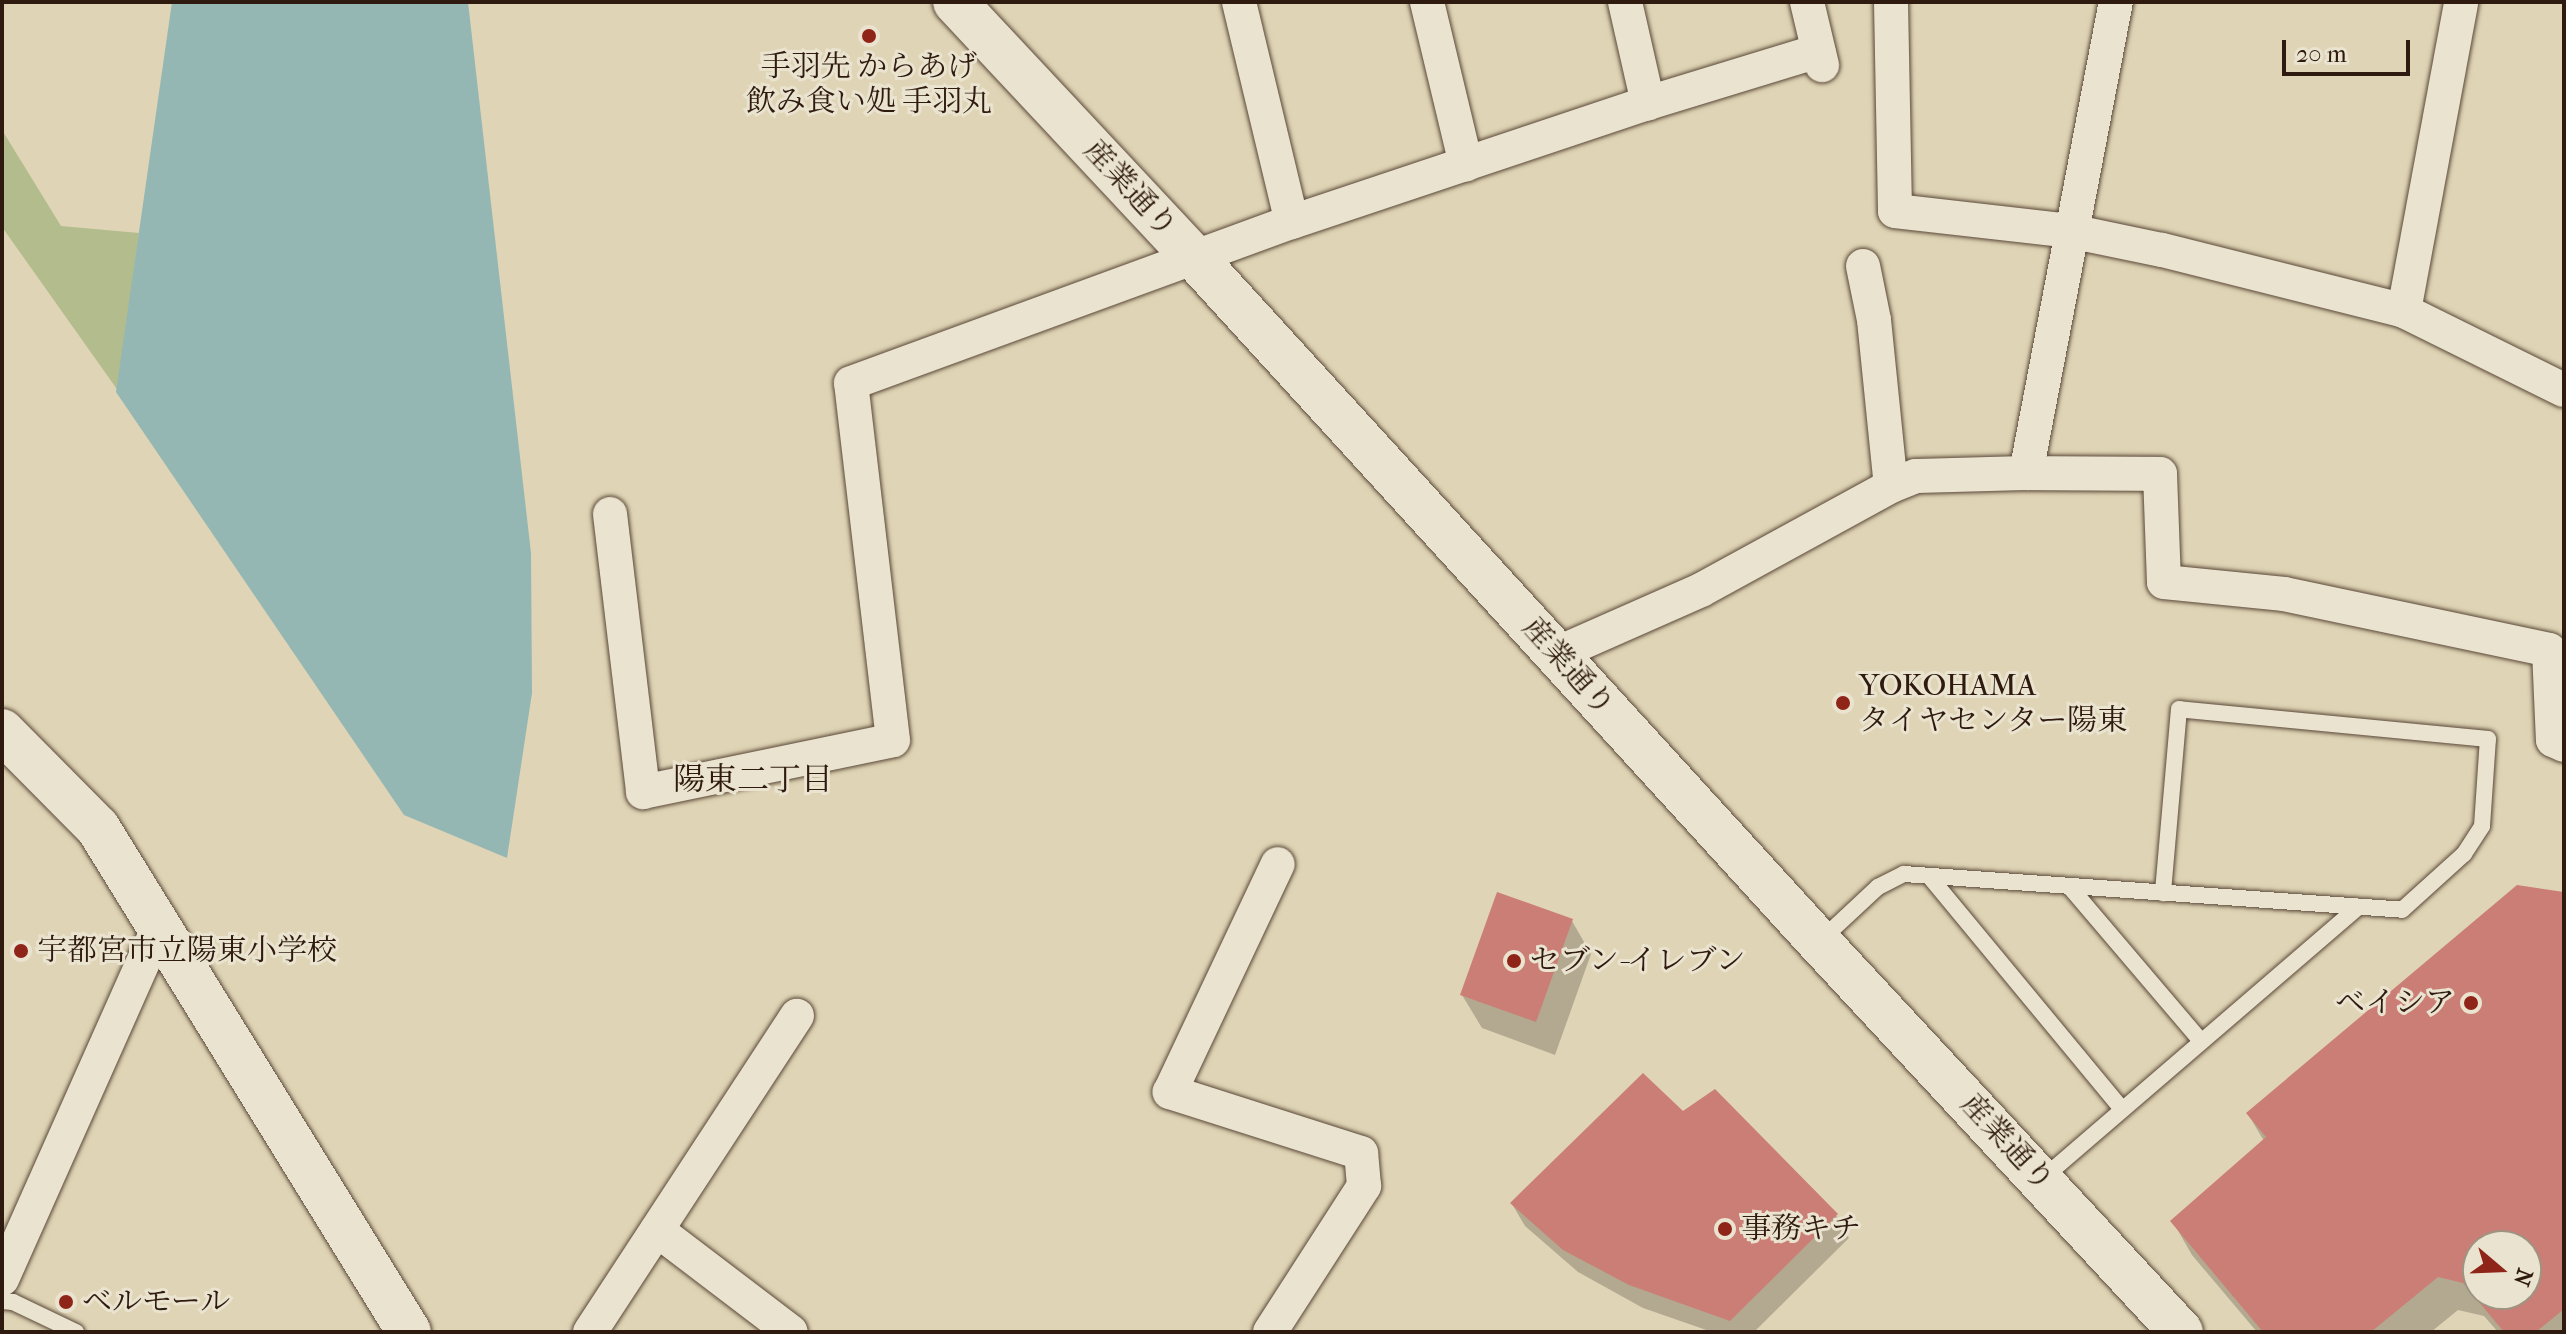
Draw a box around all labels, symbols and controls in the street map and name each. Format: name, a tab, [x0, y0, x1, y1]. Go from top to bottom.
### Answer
scale bar	[2286, 24, 2414, 74]
marker: 手羽先 からあげ 飲み食い処 手羽丸	[860, 27, 878, 45]
text: 20 m	[2296, 40, 2347, 68]
place label: 手羽先 からあげ 飲み食い処 手羽丸	[746, 49, 992, 120]
street label: 産業通り	[1076, 133, 1184, 245]
street label: 産業通り	[1514, 610, 1622, 724]
place label: YOKOHAMA タイヤセンター陽東	[1859, 668, 2129, 738]
marker: YOKOHAMA タイヤセンター陽東	[1834, 694, 1852, 712]
district label: 陽東二丁目	[673, 761, 833, 799]
place label: 宇都宮市立陽東小学校	[37, 933, 337, 969]
marker: 宇都宮市立陽東小学校	[12, 942, 30, 960]
place label: セブン-イレブン	[1530, 943, 1748, 979]
marker: セブン-イレブン	[1505, 952, 1523, 970]
place label: ベイシア	[2335, 985, 2455, 1021]
marker: ベイシア	[2462, 994, 2480, 1012]
street label: 産業通り	[1953, 1087, 2061, 1199]
place label: 事務キチ	[1741, 1211, 1861, 1247]
marker: 事務キチ	[1716, 1220, 1734, 1238]
north arrow	[2462, 1230, 2542, 1310]
text: N	[2508, 1265, 2538, 1289]
place label: ベルモール	[82, 1284, 231, 1320]
marker: ベルモール	[57, 1293, 75, 1311]

